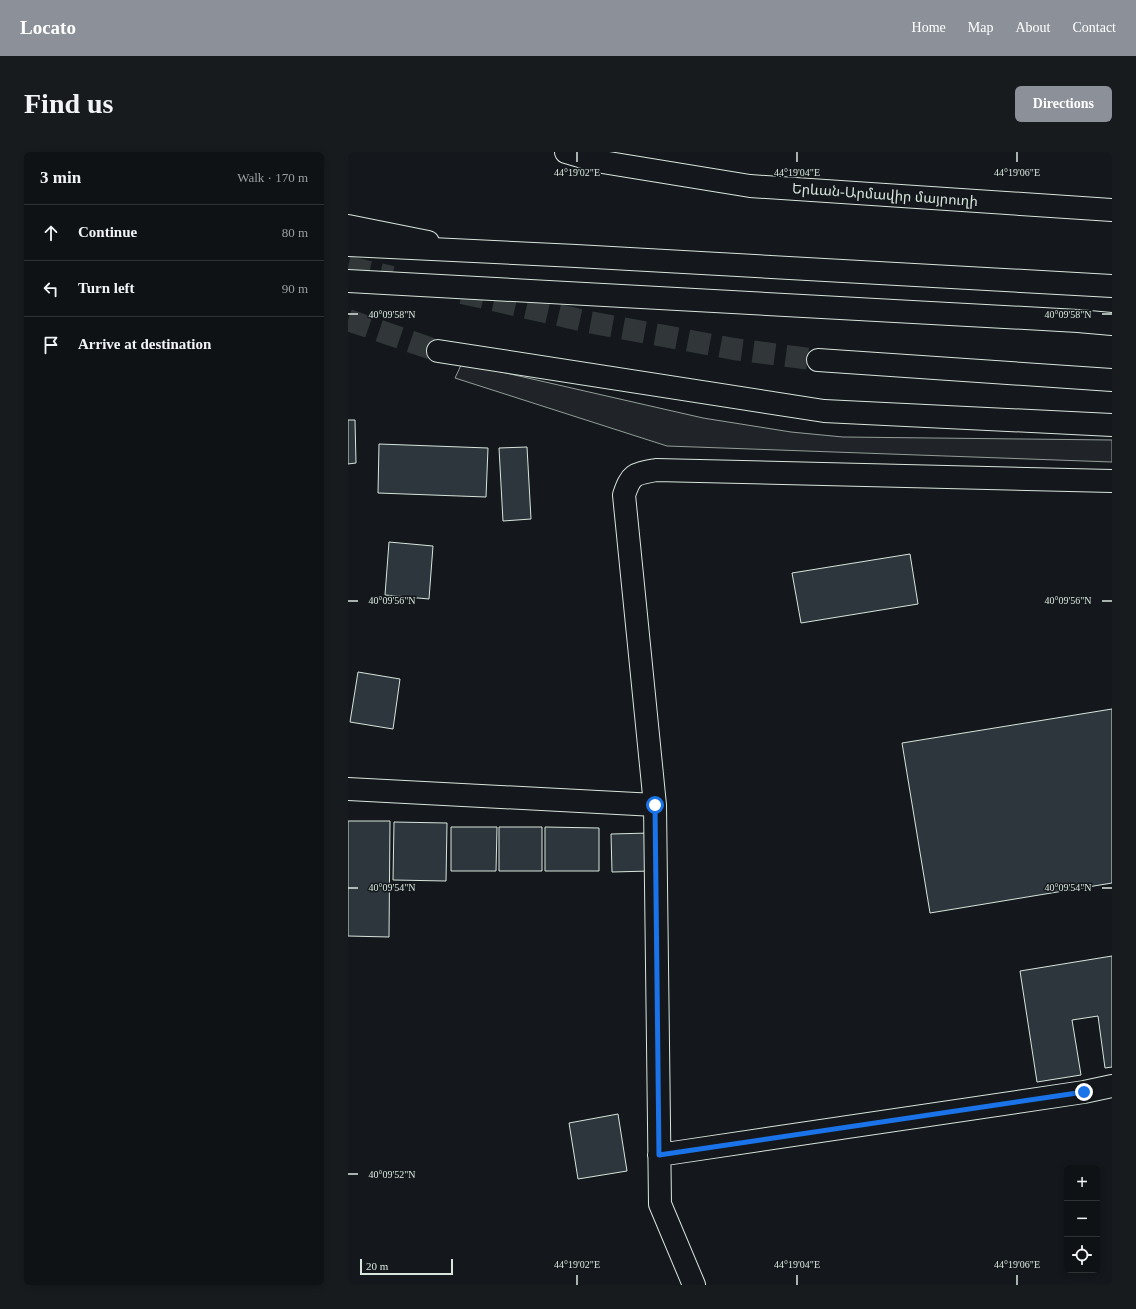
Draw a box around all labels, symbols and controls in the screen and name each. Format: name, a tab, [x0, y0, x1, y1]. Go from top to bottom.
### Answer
text: Locato	[20, 17, 76, 38]
text: Home	[912, 20, 946, 35]
text: Map	[968, 20, 993, 35]
text: About	[1015, 20, 1050, 35]
text: Contact	[1072, 20, 1116, 35]
button: Directions	[1015, 86, 1112, 122]
text: Find us	[24, 88, 114, 119]
text: 44°19'02"E	[554, 167, 600, 178]
text: 44°19'04"E	[774, 167, 820, 178]
text: 44°19'06"E	[994, 167, 1040, 178]
text: 3 min	[40, 168, 81, 187]
text: Walk · 170 m	[237, 170, 308, 185]
street label: Երևան-Արմավիր մայրուղի	[792, 181, 978, 209]
icon: ahead	[40, 222, 62, 244]
text: Continue	[78, 224, 137, 240]
text: 80 m	[282, 225, 308, 240]
icon: left	[40, 278, 62, 300]
text: Turn left	[78, 280, 135, 296]
text: 90 m	[282, 281, 308, 296]
text: 40°09'58"N	[368, 309, 416, 320]
text: 40°09'58"N	[1044, 309, 1092, 320]
icon: arrive	[40, 334, 62, 356]
text: Arrive at destination	[78, 336, 211, 352]
text: 40°09'56"N	[368, 595, 416, 606]
text: 40°09'56"N	[1044, 595, 1092, 606]
route start	[646, 796, 664, 814]
text: 40°09'54"N	[368, 882, 416, 893]
text: 40°09'54"N	[1044, 882, 1092, 893]
route end	[1075, 1083, 1093, 1101]
map controls	[1064, 1165, 1100, 1273]
button: +	[1064, 1165, 1100, 1201]
text: 40°09'52"N	[368, 1169, 416, 1180]
button: −	[1064, 1201, 1100, 1237]
button: locate	[1064, 1237, 1100, 1273]
scale bar	[360, 1257, 453, 1276]
text: 44°19'02"E	[554, 1259, 600, 1270]
text: 44°19'04"E	[774, 1259, 820, 1270]
text: 44°19'06"E	[994, 1259, 1040, 1270]
text: 20 m	[366, 1260, 388, 1272]

